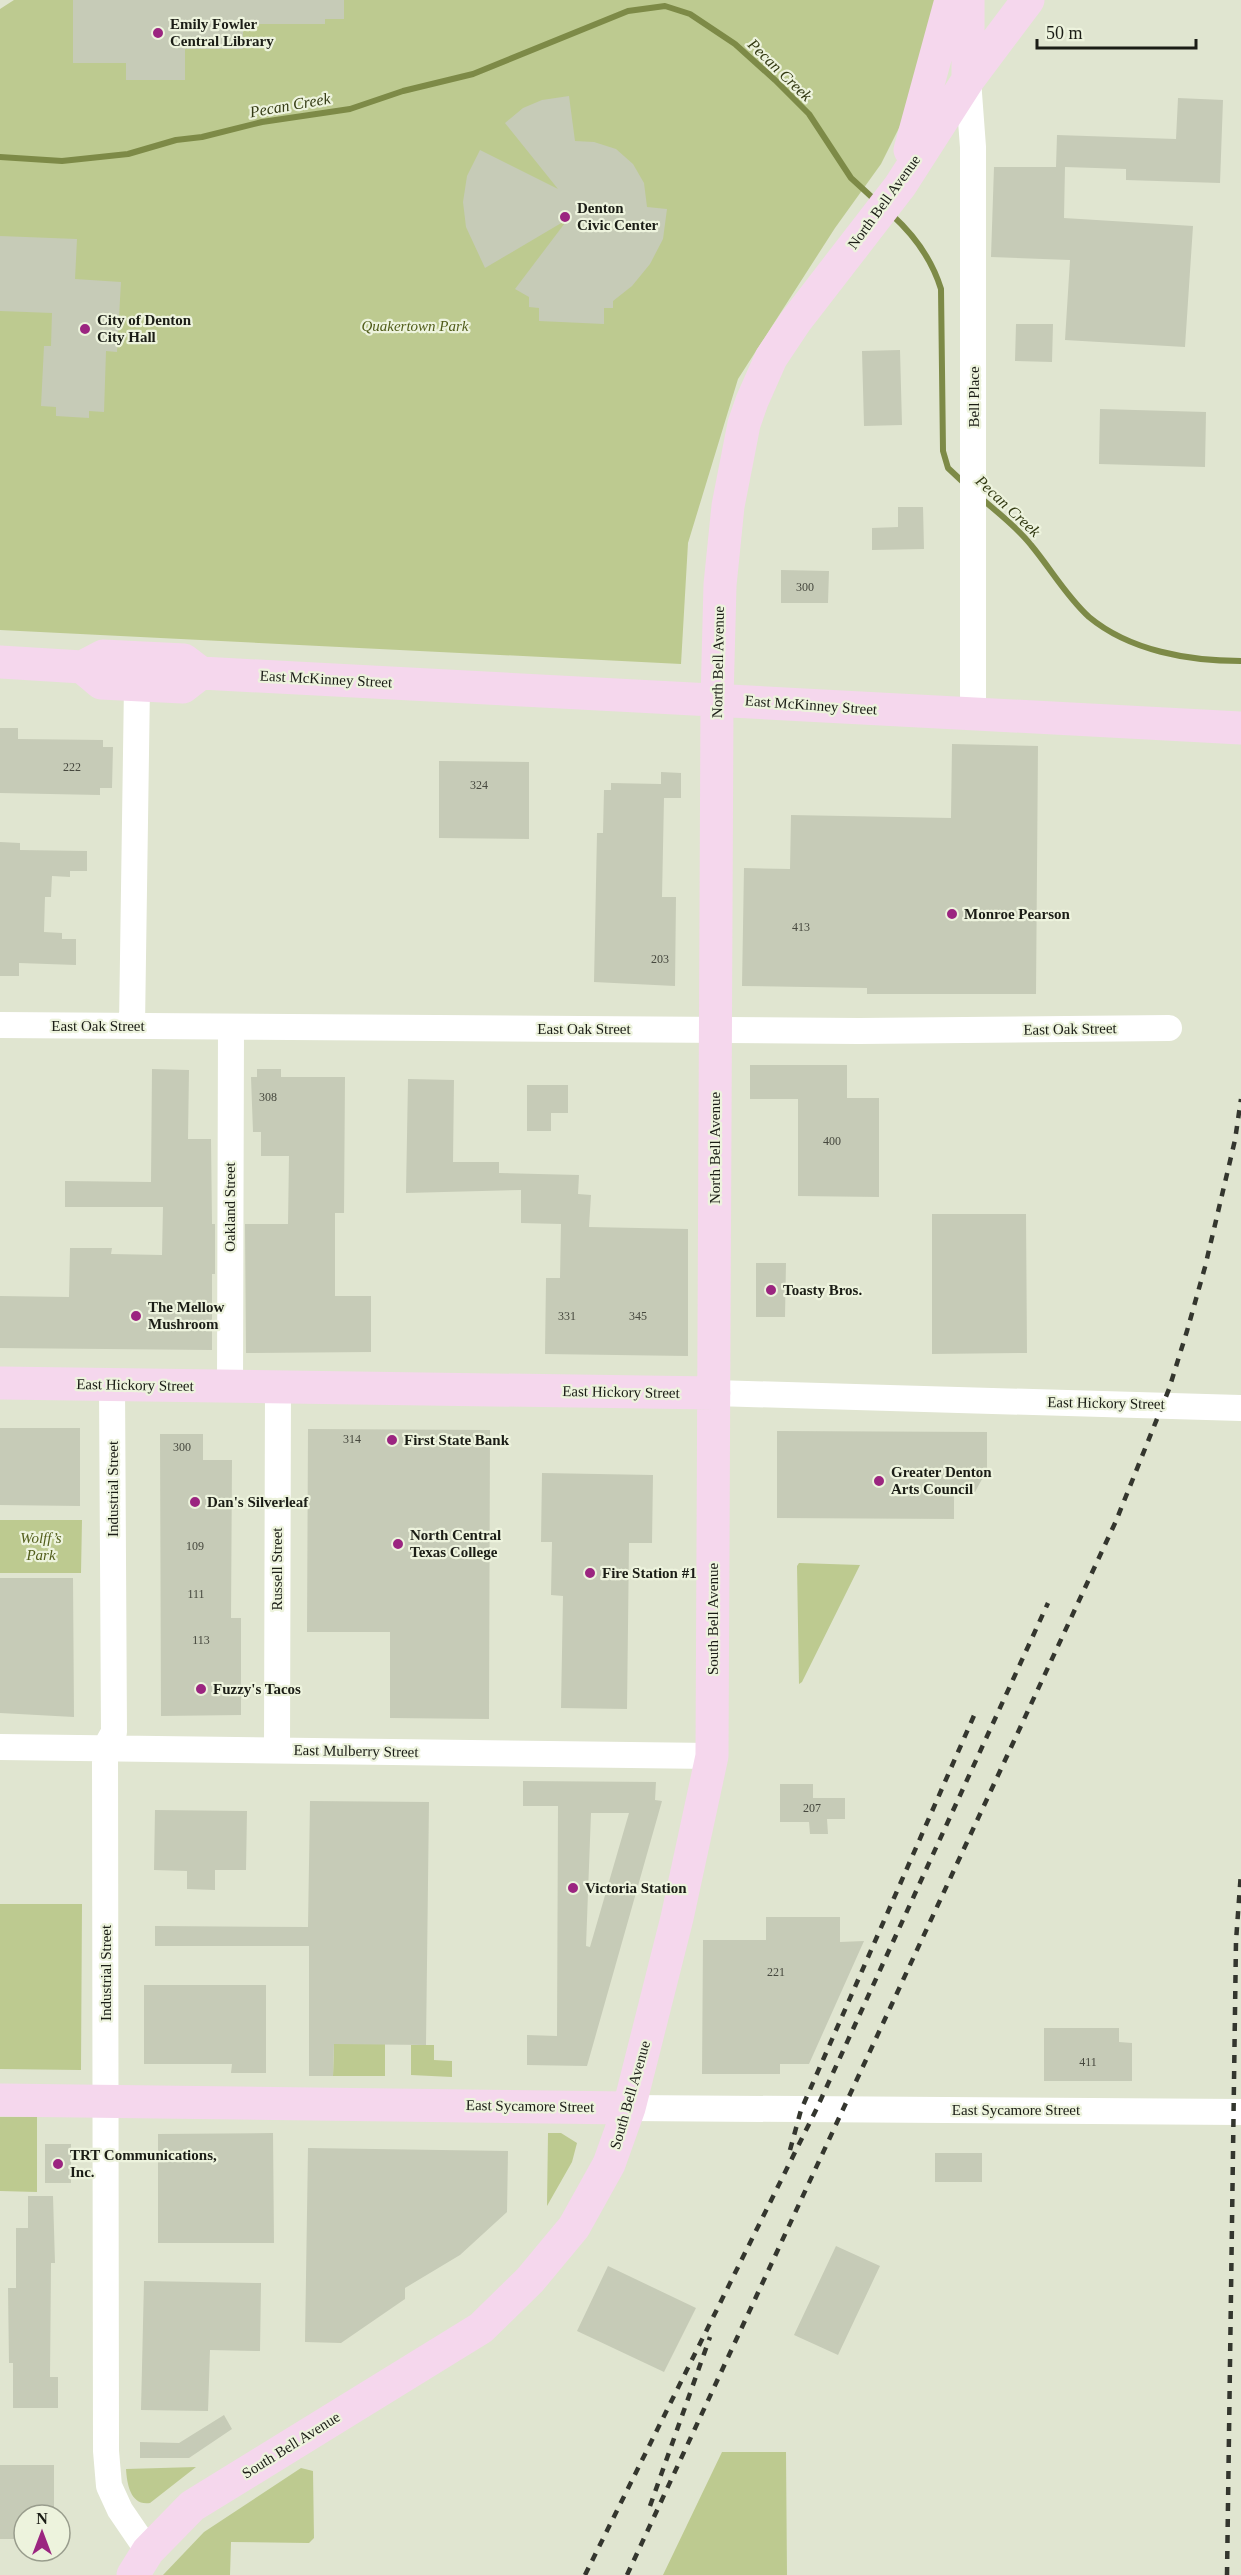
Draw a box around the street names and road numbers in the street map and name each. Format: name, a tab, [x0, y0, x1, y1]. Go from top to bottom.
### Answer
street label: North Bell Avenue	[845, 152, 924, 252]
street label: Bell Place	[966, 366, 982, 428]
street label: North Bell Avenue	[709, 605, 727, 718]
street label: East McKinney Street	[259, 668, 393, 690]
street label: East McKinney Street	[744, 692, 878, 718]
street label: East Oak Street	[51, 1018, 145, 1034]
street label: East Oak Street	[1023, 1020, 1118, 1038]
street label: East Oak Street	[537, 1021, 631, 1037]
street label: North Bell Avenue	[707, 1092, 723, 1204]
street label: Oakland Street	[222, 1161, 238, 1252]
street label: East Hickory Street	[76, 1376, 195, 1394]
street label: East Hickory Street	[562, 1383, 681, 1401]
street label: East Hickory Street	[1047, 1394, 1166, 1412]
street label: Industrial Street	[105, 1440, 121, 1537]
street label: Russell Street	[269, 1527, 285, 1610]
street label: South Bell Avenue	[705, 1563, 721, 1675]
street label: East Mulberry Street	[293, 1742, 419, 1760]
street label: Industrial Street	[98, 1924, 114, 2021]
street label: South Bell Avenue	[607, 2039, 653, 2151]
street label: East Sycamore Street	[466, 2097, 595, 2115]
street label: East Sycamore Street	[952, 2102, 1081, 2118]
street label: South Bell Avenue	[239, 2408, 343, 2482]

